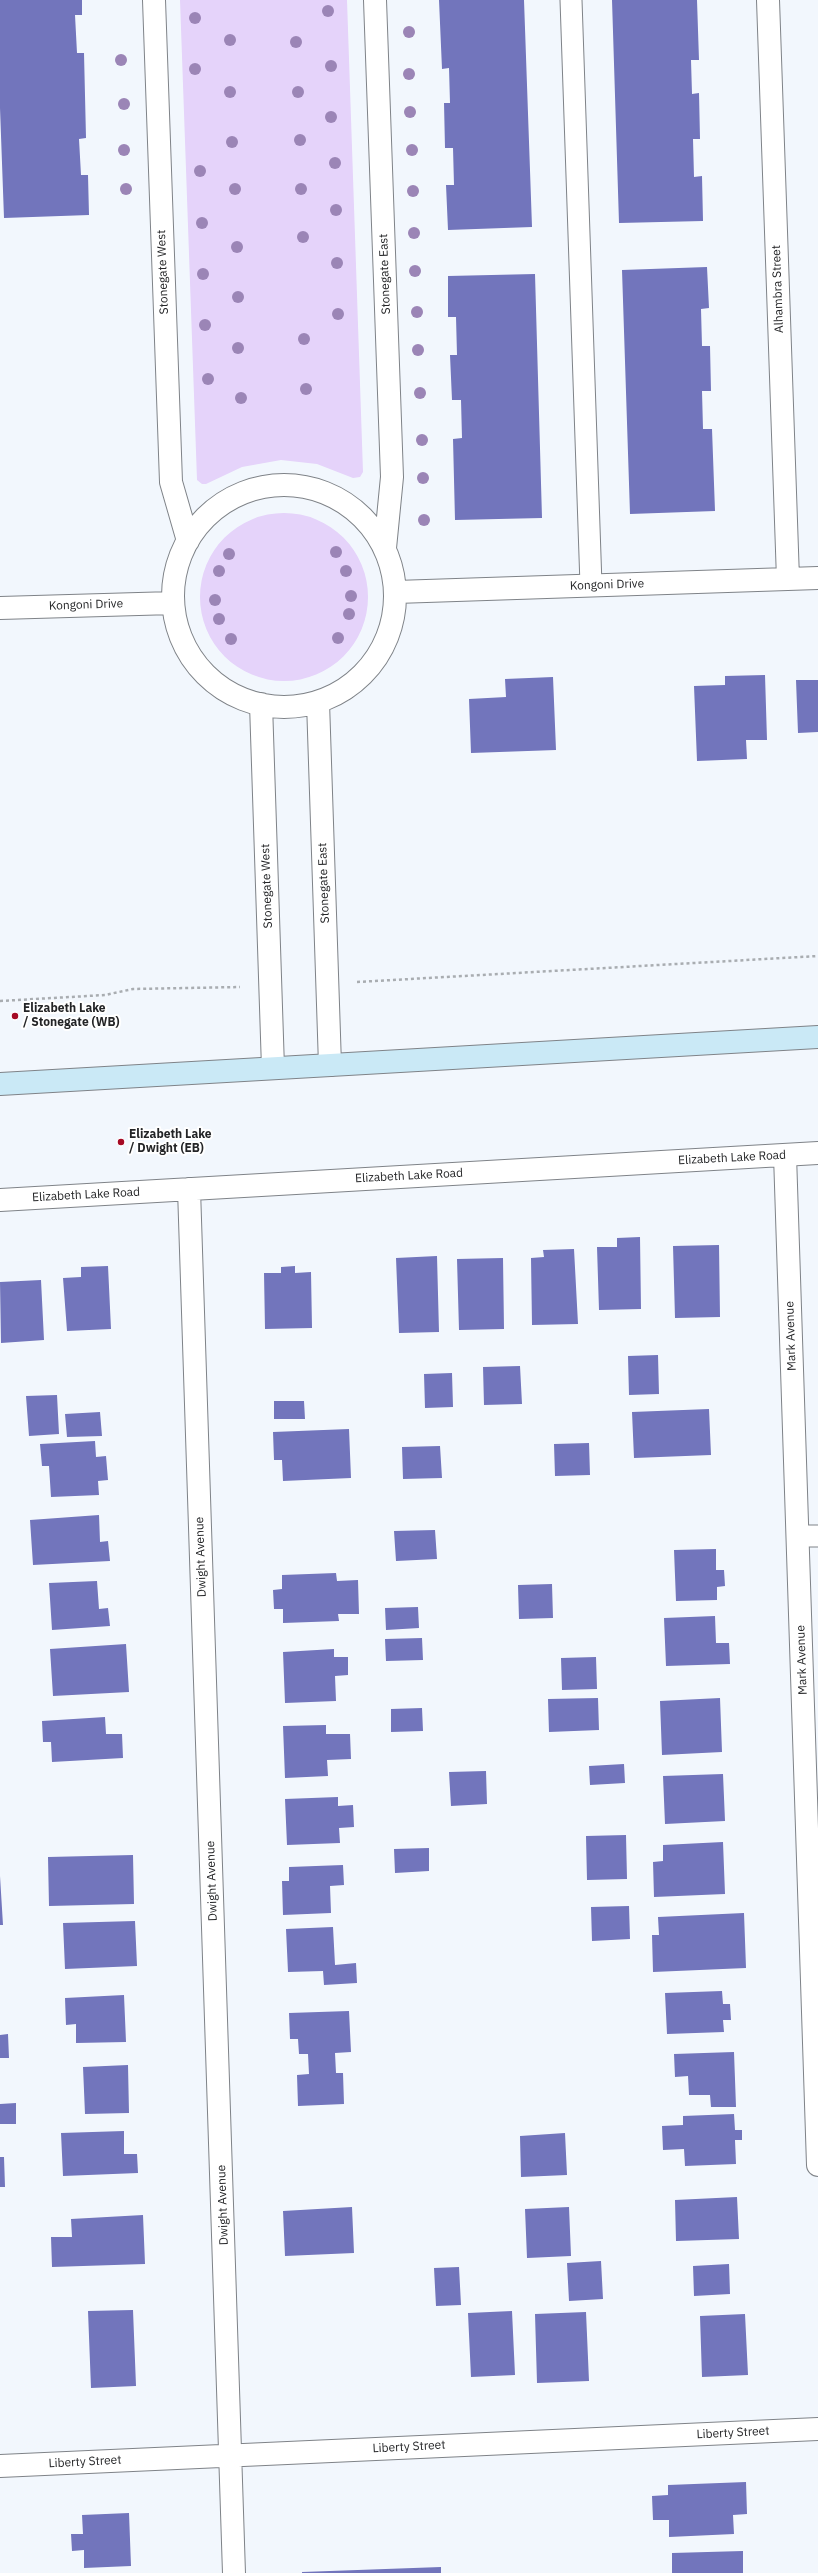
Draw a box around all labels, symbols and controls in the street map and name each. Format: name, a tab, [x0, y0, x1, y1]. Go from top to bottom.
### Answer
street label: Stonegate West	[154, 229, 172, 315]
street label: Stonegate East	[376, 233, 394, 315]
street label: Alhambra Street	[769, 245, 787, 333]
street label: Kongoni Drive	[570, 577, 644, 593]
street label: Kongoni Drive	[49, 597, 123, 613]
street label: Stonegate East	[315, 842, 333, 924]
street label: Stonegate West	[258, 843, 276, 929]
place label: Elizabeth Lake / Stonegate (WB)	[23, 1002, 120, 1030]
marker: Elizabeth Lake / Stonegate (WB)	[10, 1011, 20, 1021]
place label: Elizabeth Lake / Dwight (EB)	[129, 1128, 212, 1156]
marker: Elizabeth Lake / Dwight (EB)	[116, 1137, 126, 1147]
street label: Elizabeth Lake Road	[678, 1148, 786, 1168]
street label: Elizabeth Lake Road	[355, 1166, 463, 1186]
street label: Elizabeth Lake Road	[32, 1185, 140, 1205]
street label: Mark Avenue	[783, 1301, 799, 1371]
street label: Dwight Avenue	[192, 1517, 210, 1597]
street label: Mark Avenue	[794, 1625, 810, 1695]
street label: Dwight Avenue	[203, 1841, 221, 1921]
street label: Dwight Avenue	[214, 2165, 232, 2245]
street label: Liberty Street	[696, 2424, 770, 2442]
street label: Liberty Street	[372, 2438, 446, 2456]
street label: Liberty Street	[48, 2453, 122, 2471]

